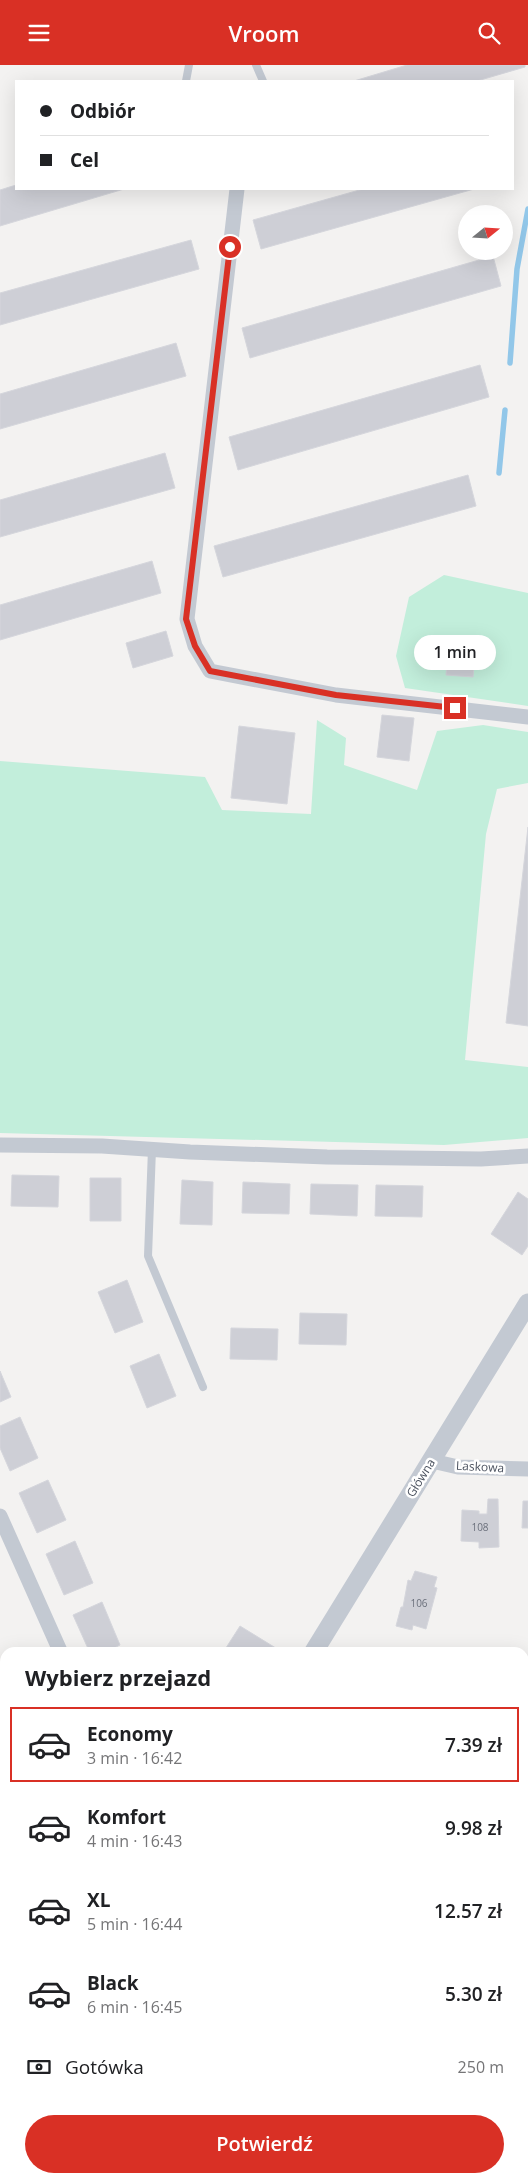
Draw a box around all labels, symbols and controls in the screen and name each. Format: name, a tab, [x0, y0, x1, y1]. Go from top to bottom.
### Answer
text: Vroom	[228, 18, 300, 48]
icon: menu	[25, 19, 53, 47]
icon: search	[475, 19, 503, 47]
text: Odbiór	[70, 98, 135, 124]
text: Cel	[70, 147, 99, 173]
north arrow	[458, 205, 512, 260]
map controls	[458, 205, 513, 260]
route start	[219, 236, 241, 258]
callout: 1 min	[414, 635, 496, 671]
text: 1 min	[433, 641, 477, 663]
route end	[444, 697, 466, 719]
street label: Główna	[402, 1455, 439, 1500]
street label: Laskowa	[456, 1457, 505, 1476]
house number: 108	[471, 1520, 489, 1534]
house number: 106	[410, 1596, 428, 1610]
text: Wybierz przejazd	[25, 1662, 211, 1692]
text: Economy	[87, 1721, 173, 1747]
icon: car	[27, 1722, 72, 1767]
text: 7.39 zł	[445, 1732, 502, 1758]
text: 3 min · 16:42	[87, 1747, 182, 1769]
text: Komfort	[87, 1804, 166, 1830]
icon: car	[27, 1805, 72, 1850]
text: 9.98 zł	[445, 1815, 502, 1841]
text: 4 min · 16:43	[87, 1830, 182, 1852]
text: XL	[87, 1887, 110, 1913]
icon: car	[27, 1888, 72, 1933]
text: 12.57 zł	[434, 1898, 502, 1924]
text: 5 min · 16:44	[87, 1913, 182, 1935]
text: Black	[87, 1970, 139, 1996]
icon: car	[27, 1971, 72, 2016]
text: 5.30 zł	[445, 1981, 502, 2007]
text: 6 min · 16:45	[87, 1996, 182, 2018]
icon: cash	[25, 2053, 53, 2081]
text: Gotówka	[65, 2054, 144, 2080]
text: 250 m	[458, 2056, 504, 2078]
button: Potwierdź	[25, 2115, 504, 2173]

